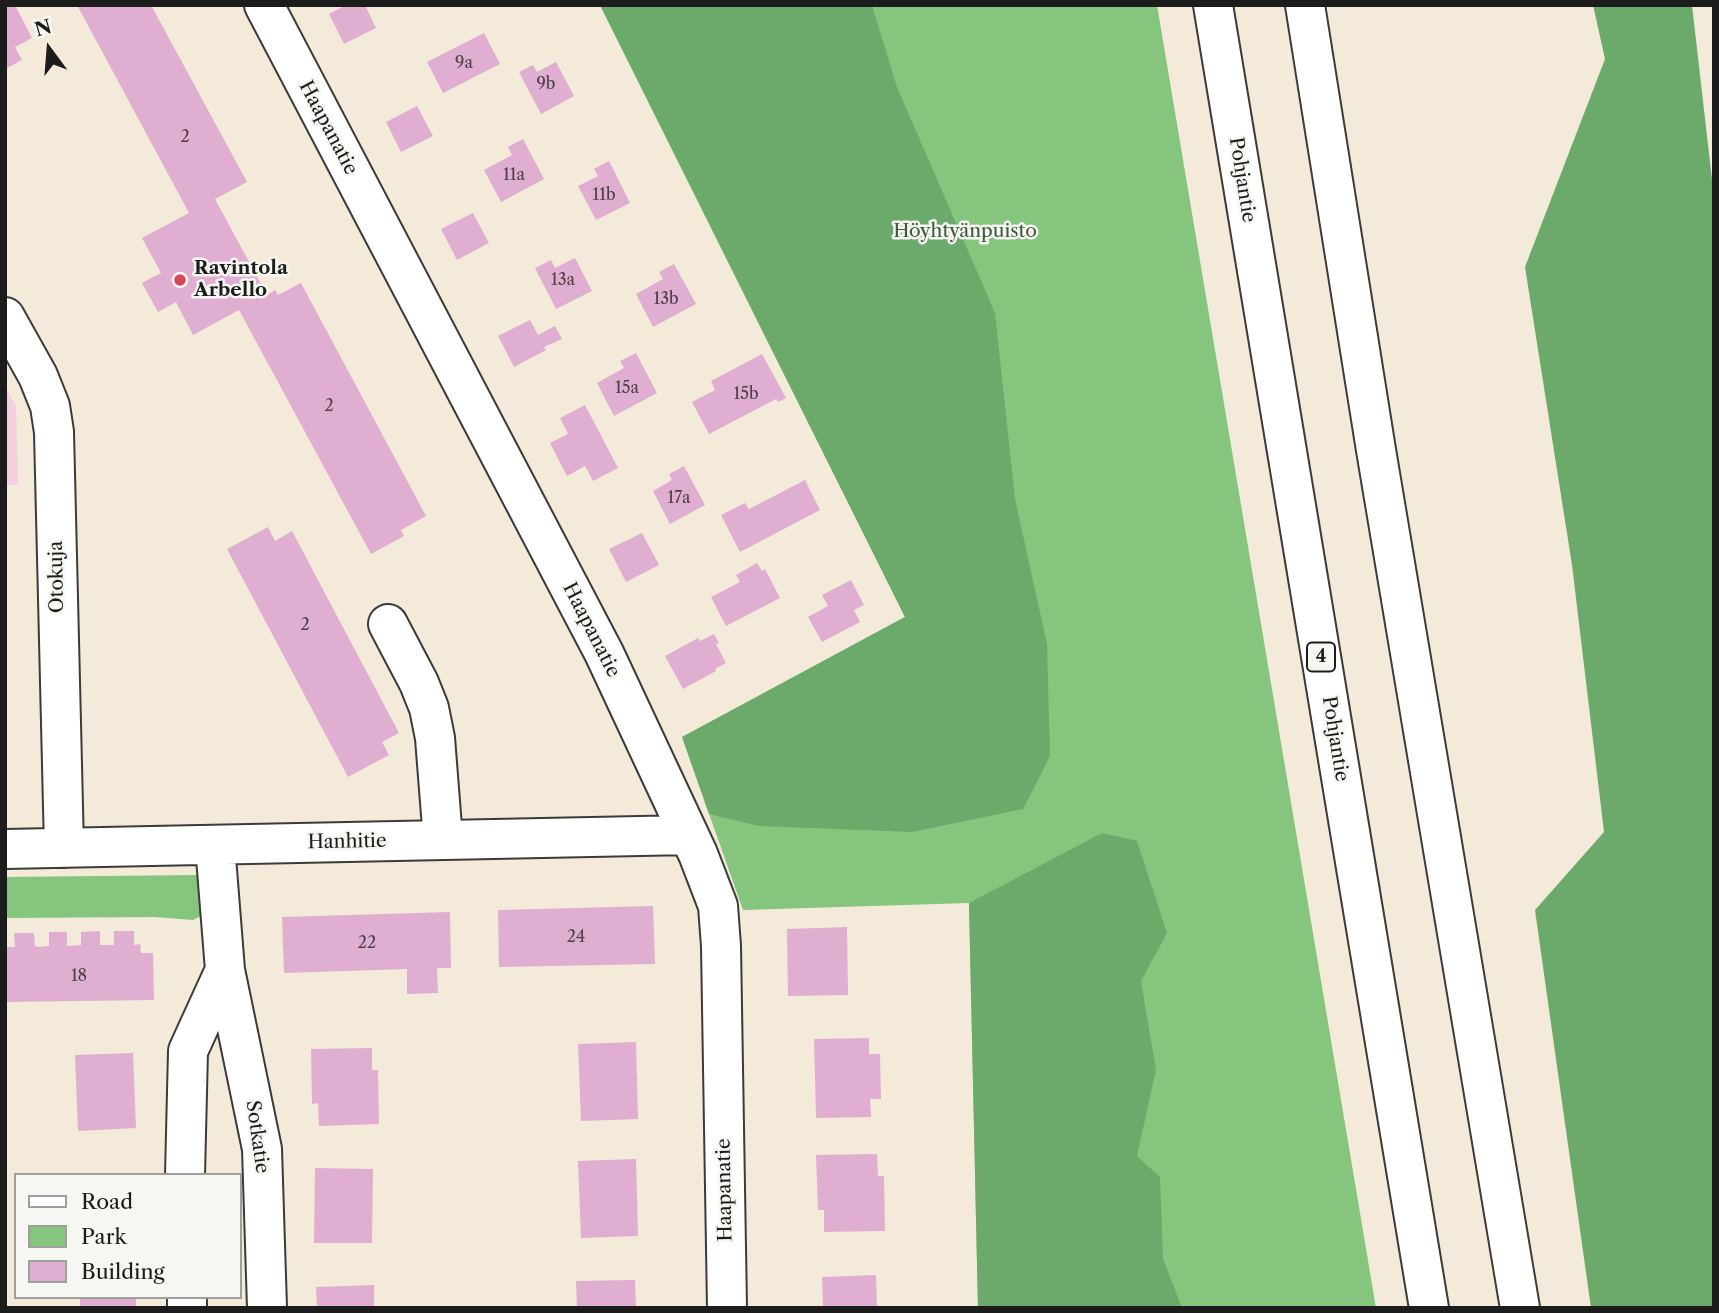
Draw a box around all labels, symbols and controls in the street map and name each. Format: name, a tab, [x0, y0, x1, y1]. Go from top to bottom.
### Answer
north arrow	[14, 14, 84, 84]
text: N	[32, 15, 54, 42]
house number: 9a	[455, 53, 473, 73]
house number: 9b	[536, 74, 556, 94]
street label: Haapanatie	[294, 77, 362, 179]
house number: 2	[180, 127, 190, 147]
street label: Pohjantie	[1224, 136, 1260, 224]
house number: 11a	[503, 165, 525, 185]
house number: 11b	[592, 185, 616, 205]
park label: Höyhtyänpuisto	[893, 221, 1037, 243]
place label: Ravintola Arbello	[194, 258, 288, 302]
house number: 13a	[551, 270, 575, 290]
marker: Ravintola Arbello	[172, 272, 188, 288]
house number: 13b	[653, 289, 679, 309]
house number: 15a	[615, 378, 639, 398]
house number: 15b	[733, 384, 759, 404]
house number: 2	[324, 396, 334, 416]
house number: 17a	[667, 488, 691, 508]
street label: Otokuja	[45, 541, 69, 613]
street label: Haapanatie	[557, 579, 625, 681]
house number: 2	[300, 615, 310, 635]
road number: 4	[1307, 642, 1335, 672]
street label: Pohjantie	[1317, 695, 1353, 783]
street label: Hanhitie	[307, 830, 387, 854]
house number: 24	[567, 927, 585, 947]
house number: 22	[358, 933, 376, 953]
house number: 18	[71, 966, 87, 986]
street label: Sotkatie	[241, 1099, 273, 1175]
street label: Haapanatie	[713, 1138, 737, 1242]
legend	[14, 1173, 242, 1299]
text: Road	[81, 1189, 133, 1214]
text: Park	[81, 1224, 127, 1249]
text: Building	[81, 1259, 165, 1284]

